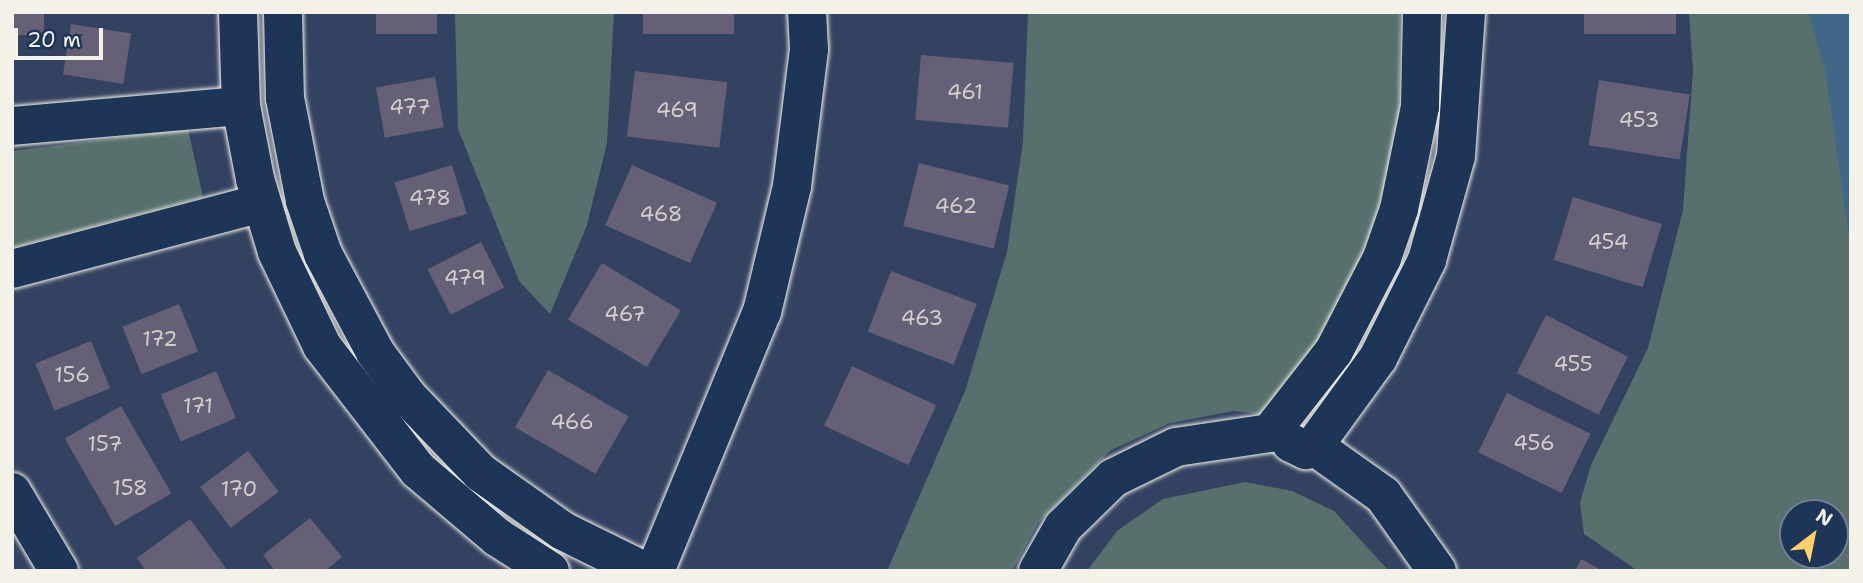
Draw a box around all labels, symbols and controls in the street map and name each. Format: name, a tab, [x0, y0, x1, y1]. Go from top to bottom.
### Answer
scale bar	[18, 14, 107, 58]
text: 20 m	[27, 26, 81, 54]
house number: 461	[947, 79, 983, 105]
house number: 477	[389, 94, 431, 120]
house number: 469	[656, 97, 698, 123]
house number: 453	[1619, 107, 1659, 133]
house number: 478	[409, 185, 451, 211]
house number: 462	[935, 193, 977, 219]
house number: 468	[640, 201, 682, 227]
house number: 454	[1587, 229, 1629, 255]
house number: 479	[444, 265, 486, 291]
house number: 467	[604, 301, 646, 327]
house number: 463	[901, 305, 943, 331]
house number: 172	[142, 326, 178, 352]
house number: 455	[1553, 351, 1593, 377]
house number: 156	[54, 362, 90, 388]
house number: 171	[183, 393, 213, 419]
house number: 466	[550, 409, 594, 435]
house number: 456	[1513, 430, 1555, 456]
house number: 157	[88, 431, 122, 457]
house number: 158	[112, 475, 148, 501]
house number: 170	[221, 476, 257, 502]
north arrow	[1779, 499, 1849, 569]
text: N	[1811, 503, 1837, 532]

